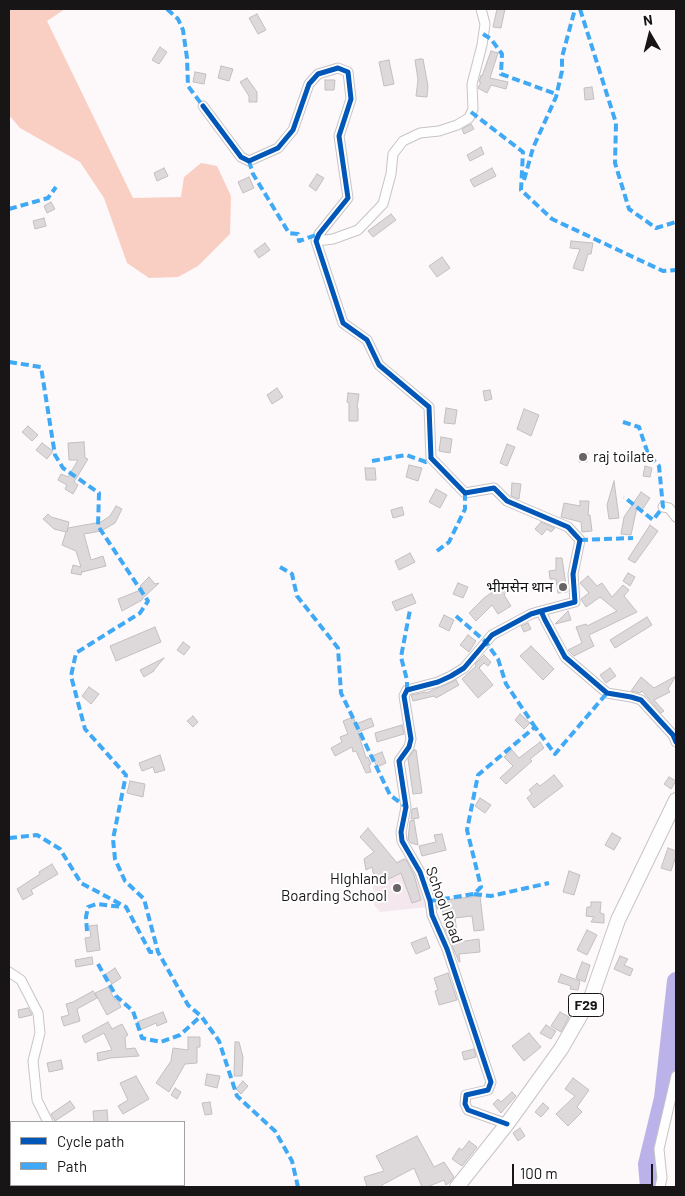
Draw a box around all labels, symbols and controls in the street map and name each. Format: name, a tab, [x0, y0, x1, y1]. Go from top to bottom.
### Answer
north arrow	[625, 10, 675, 60]
text: N	[642, 11, 654, 29]
place label: raj toilate	[593, 448, 654, 466]
marker: raj toilate	[577, 451, 589, 463]
place label: भीमसेन थान	[486, 578, 553, 596]
marker: भीमसेन थान	[557, 581, 569, 593]
street label: School Road	[422, 864, 466, 946]
place label: HIghland Boarding School	[281, 870, 387, 905]
marker: HIghland Boarding School	[391, 882, 403, 894]
road number: F29	[568, 994, 604, 1016]
legend	[10, 1121, 185, 1186]
text: Cycle path	[57, 1132, 124, 1150]
scale bar	[515, 1154, 656, 1186]
text: Path	[57, 1157, 87, 1175]
text: 100 m	[520, 1164, 558, 1182]

